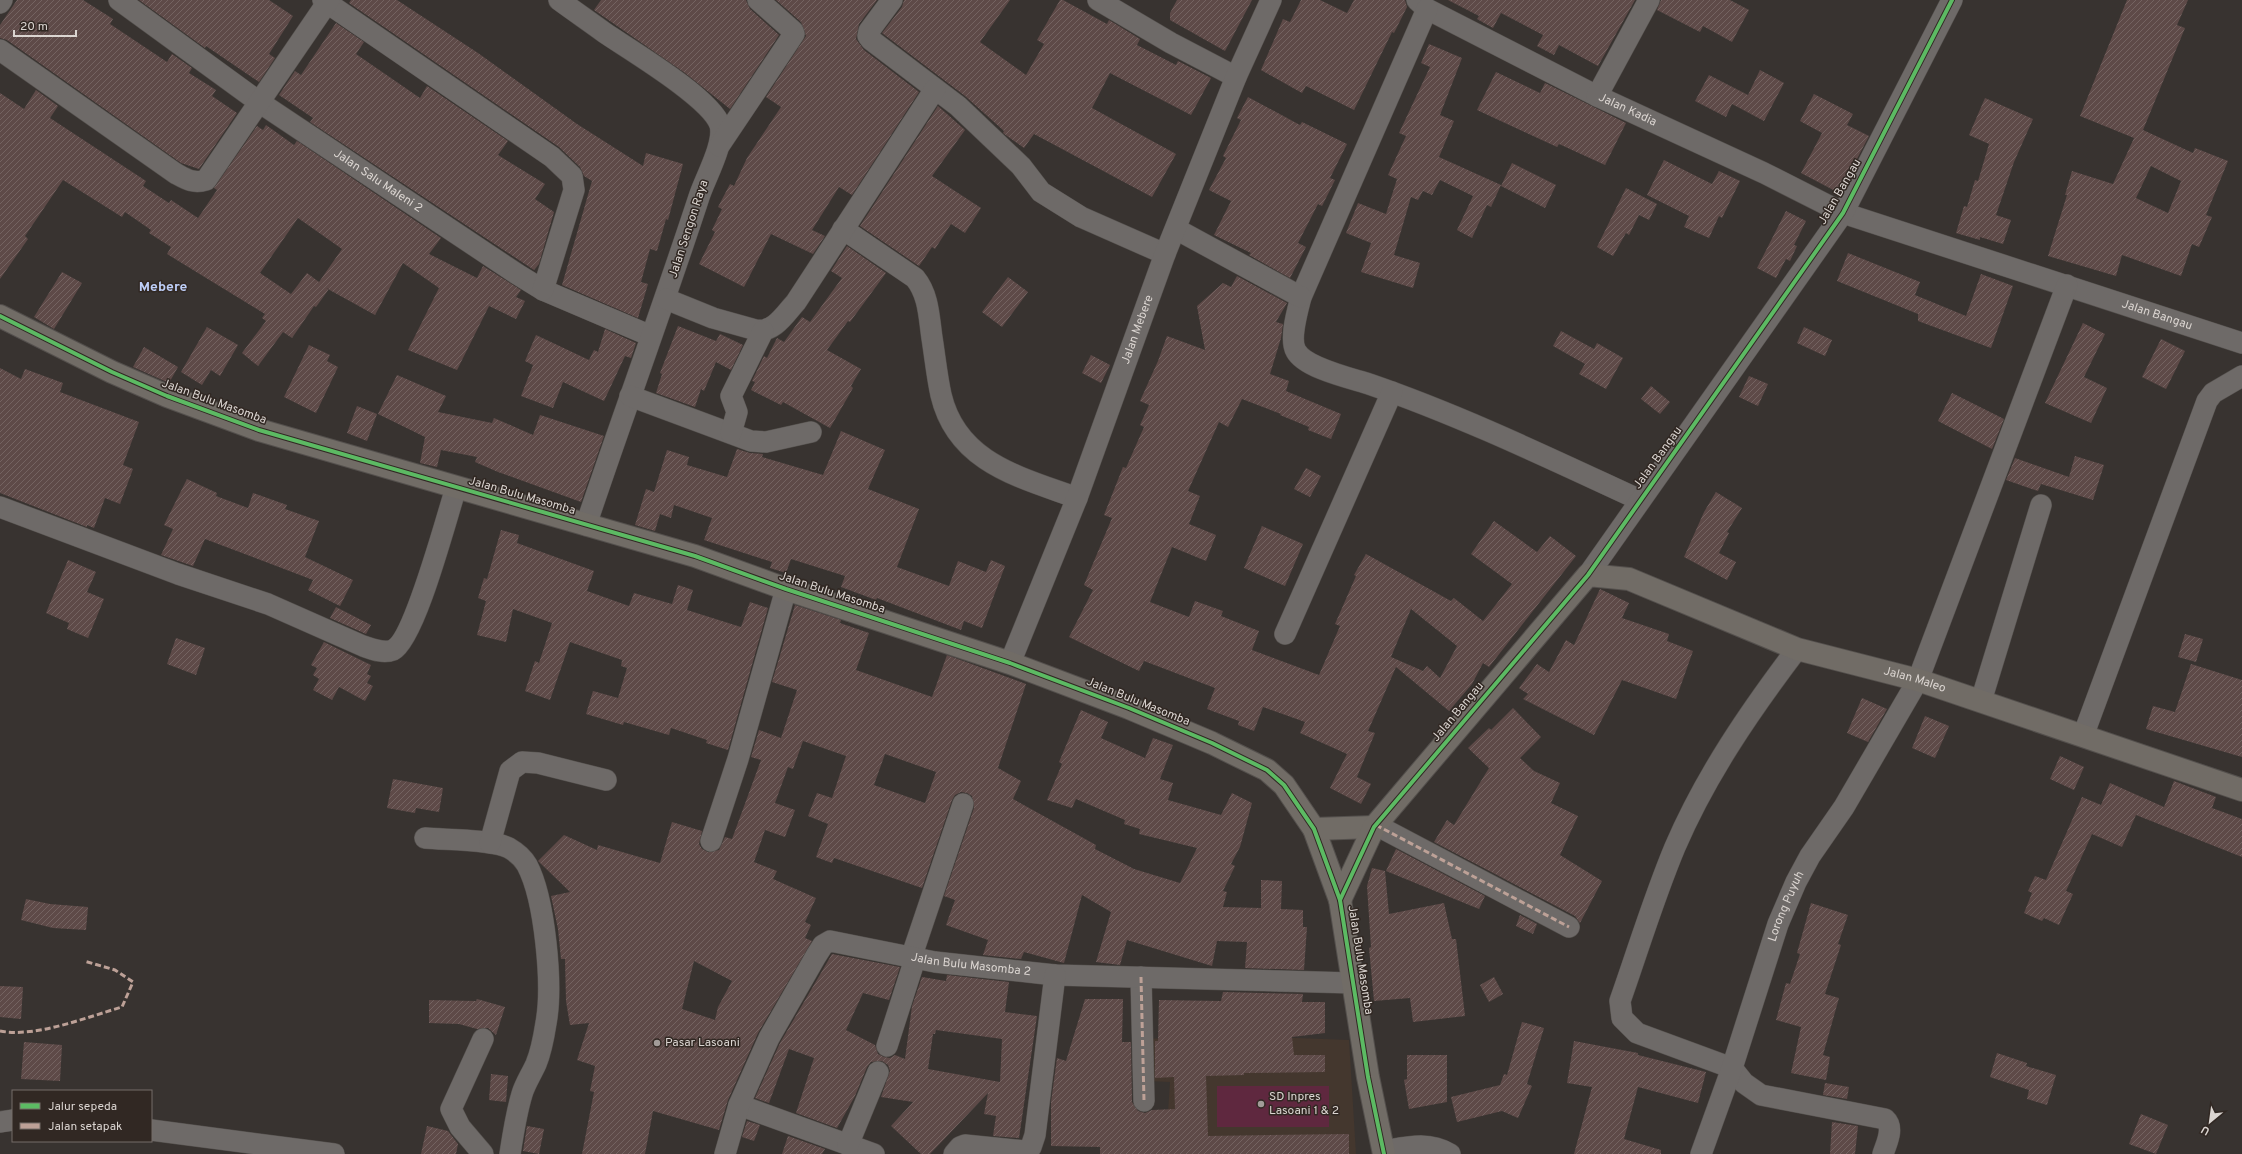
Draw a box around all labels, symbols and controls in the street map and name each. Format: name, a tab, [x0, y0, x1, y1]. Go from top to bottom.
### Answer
scale bar	[14, 12, 76, 38]
text: 20 m	[20, 19, 48, 35]
street label: Jalan Kadia	[1596, 90, 1659, 130]
street label: Jalan Salu Maleni 2	[330, 146, 425, 217]
street label: Jalan Bangau	[1815, 156, 1865, 228]
street label: Jalan Sengon Raya	[666, 178, 712, 280]
district label: Mebere	[139, 279, 187, 296]
street label: Jalan Mebere	[1118, 293, 1158, 367]
street label: Jalan Bangau	[2120, 296, 2194, 334]
street label: Jalan Bulu Masomba	[159, 376, 269, 428]
street label: Jalan Bangau	[1630, 424, 1686, 492]
street label: Jalan Bulu Masomba	[467, 473, 577, 519]
street label: Jalan Bulu Masomba	[777, 568, 887, 618]
street label: Jalan Maleo	[1882, 663, 1948, 697]
street label: Jalan Bulu Masomba	[1084, 674, 1192, 730]
street label: Jalan Bangau	[1428, 679, 1488, 745]
street label: Lorong Puyuh	[1765, 868, 1808, 944]
street label: Jalan Bulu Masomba	[1343, 904, 1377, 1016]
street label: Jalan Bulu Masomba 2	[909, 949, 1032, 980]
place label: Pasar Lasoani	[665, 1035, 740, 1051]
marker: Pasar Lasoani	[652, 1038, 662, 1048]
place label: SD Inpres Lasoani 1 & 2	[1269, 1089, 1339, 1119]
legend	[12, 1090, 152, 1142]
text: Jalur sepeda	[48, 1099, 117, 1115]
marker: SD Inpres Lasoani 1 & 2	[1256, 1099, 1266, 1109]
north arrow	[2190, 1102, 2230, 1142]
text: Jalan setapak	[48, 1119, 122, 1135]
text: U	[2199, 1122, 2212, 1138]

